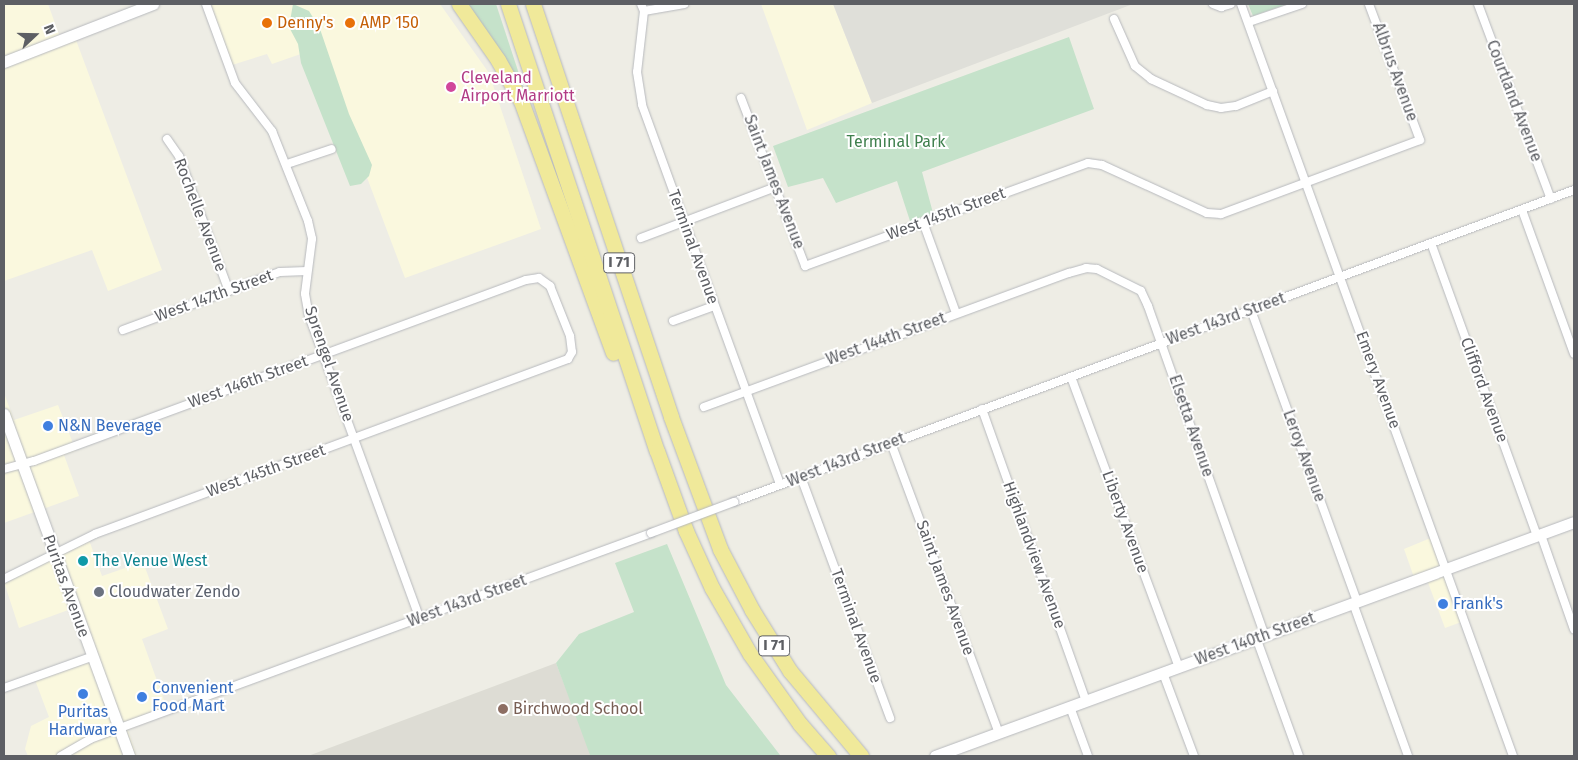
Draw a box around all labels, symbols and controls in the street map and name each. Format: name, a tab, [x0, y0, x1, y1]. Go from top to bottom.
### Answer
north arrow	[10, 10, 60, 60]
place label: Denny's	[277, 13, 333, 33]
place label: AMP 150	[360, 13, 419, 33]
marker: Denny's	[261, 17, 273, 29]
marker: AMP 150	[344, 17, 356, 29]
street label: Albrus Avenue	[1368, 20, 1422, 124]
text: N	[40, 22, 59, 37]
street label: Courtland Avenue	[1482, 37, 1546, 165]
place label: Cleveland Airport Marriott	[461, 68, 575, 106]
marker: Cleveland Airport Marriott	[445, 81, 457, 93]
street label: Saint James Avenue	[740, 112, 808, 252]
park label: Terminal Park	[847, 132, 945, 152]
street label: Rochelle Avenue	[170, 156, 230, 274]
street label: West 145th Street	[884, 184, 1008, 244]
street label: Terminal Avenue	[663, 187, 723, 307]
road number: I 71	[603, 250, 635, 276]
street label: West 147th Street	[152, 266, 276, 326]
street label: West 143rd Street	[1164, 289, 1288, 349]
street label: Sprengel Avenue	[300, 304, 358, 424]
street label: West 144th Street	[824, 308, 948, 370]
street label: Emery Avenue	[1351, 329, 1405, 431]
street label: Clifford Avenue	[1456, 335, 1512, 445]
street label: West 146th Street	[186, 351, 310, 413]
street label: Elsetta Avenue	[1165, 372, 1217, 480]
street label: Leroy Avenue	[1278, 407, 1330, 505]
place label: N&N Beverage	[58, 416, 162, 436]
marker: N&N Beverage	[42, 420, 54, 432]
street label: West 143rd Street	[784, 429, 908, 491]
street label: West 145th Street	[204, 441, 328, 501]
street label: Liberty Avenue	[1098, 468, 1152, 576]
street label: Highlandview Avenue	[998, 479, 1070, 631]
street label: Saint James Avenue	[912, 518, 978, 658]
street label: Puritas Avenue	[39, 532, 93, 640]
place label: The Venue West	[93, 551, 207, 571]
marker: The Venue West	[77, 555, 89, 567]
street label: Terminal Avenue	[826, 566, 886, 686]
street label: West 143rd Street	[405, 571, 529, 631]
place label: Cloudwater Zendo	[109, 582, 240, 602]
marker: Cloudwater Zendo	[93, 586, 105, 598]
place label: Frank's	[1453, 594, 1503, 614]
marker: Frank's	[1437, 598, 1449, 610]
street label: West 140th Street	[1192, 608, 1318, 670]
road number: I 71	[758, 634, 790, 658]
place label: Convenient Food Mart	[152, 678, 234, 716]
marker: Puritas Hardware	[77, 688, 89, 700]
marker: Convenient Food Mart	[136, 691, 148, 703]
place label: Birchwood School	[513, 699, 643, 719]
place label: Puritas Hardware	[48, 702, 118, 740]
marker: Birchwood School	[497, 703, 509, 715]

